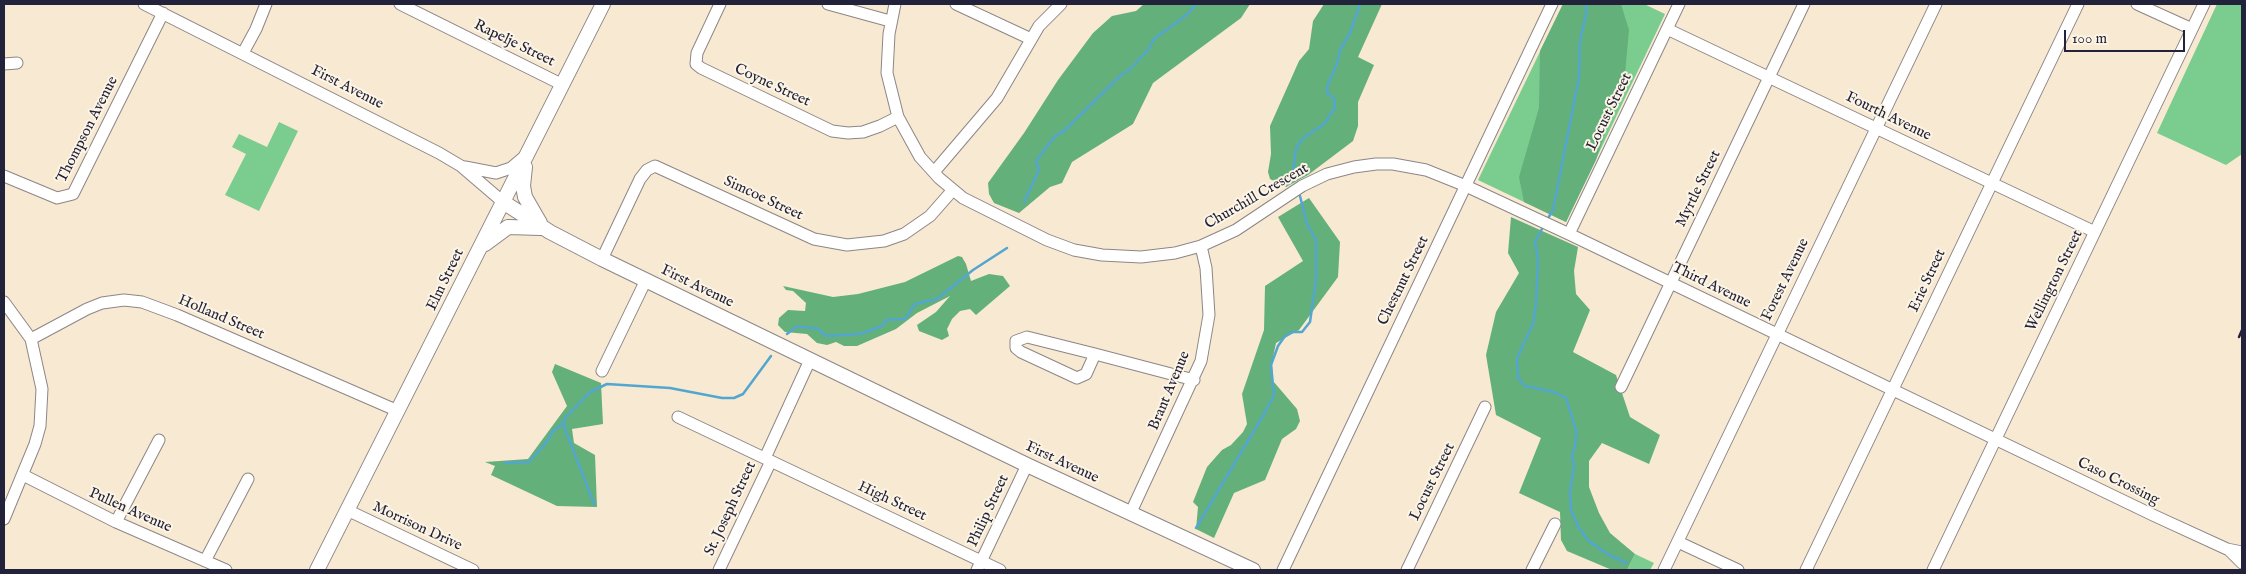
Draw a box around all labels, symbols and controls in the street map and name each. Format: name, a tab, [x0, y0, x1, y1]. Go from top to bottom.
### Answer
street label: Rapelje Street	[471, 17, 557, 71]
scale bar	[2066, 20, 2187, 52]
text: 100 m	[2072, 29, 2107, 48]
street label: Coyne Street	[731, 61, 813, 111]
street label: First Avenue	[308, 62, 386, 114]
street label: Locust Street	[1583, 70, 1637, 154]
street label: Thompson Avenue	[53, 74, 123, 186]
street label: Fourth Avenue	[1842, 89, 1934, 145]
street label: Myrtle Street	[1673, 148, 1725, 230]
street label: Churchill Crescent	[1202, 160, 1312, 234]
street label: Simcoe Street	[721, 173, 805, 225]
street label: Wellington Street	[2023, 227, 2087, 335]
street label: Chestnut Street	[1375, 233, 1433, 329]
street label: Forest Avenue	[1758, 236, 1814, 324]
street label: Elm Street	[423, 246, 469, 314]
street label: Erie Street	[1906, 247, 1950, 315]
street label: Third Avenue	[1669, 259, 1753, 313]
street label: First Avenue	[658, 262, 736, 312]
street label: Holland Street	[175, 292, 267, 344]
street label: Brant Avenue	[1145, 349, 1195, 433]
street label: First Avenue	[1023, 438, 1101, 488]
street label: Locust Street	[1406, 440, 1460, 524]
street label: Caso Crossing	[2074, 454, 2162, 510]
street label: St. Joseph Street	[701, 459, 761, 559]
street label: Philip Street	[964, 472, 1014, 550]
street label: High Street	[855, 478, 929, 526]
street label: Pullen Avenue	[86, 485, 174, 537]
street label: Morrison Drive	[369, 498, 465, 556]

